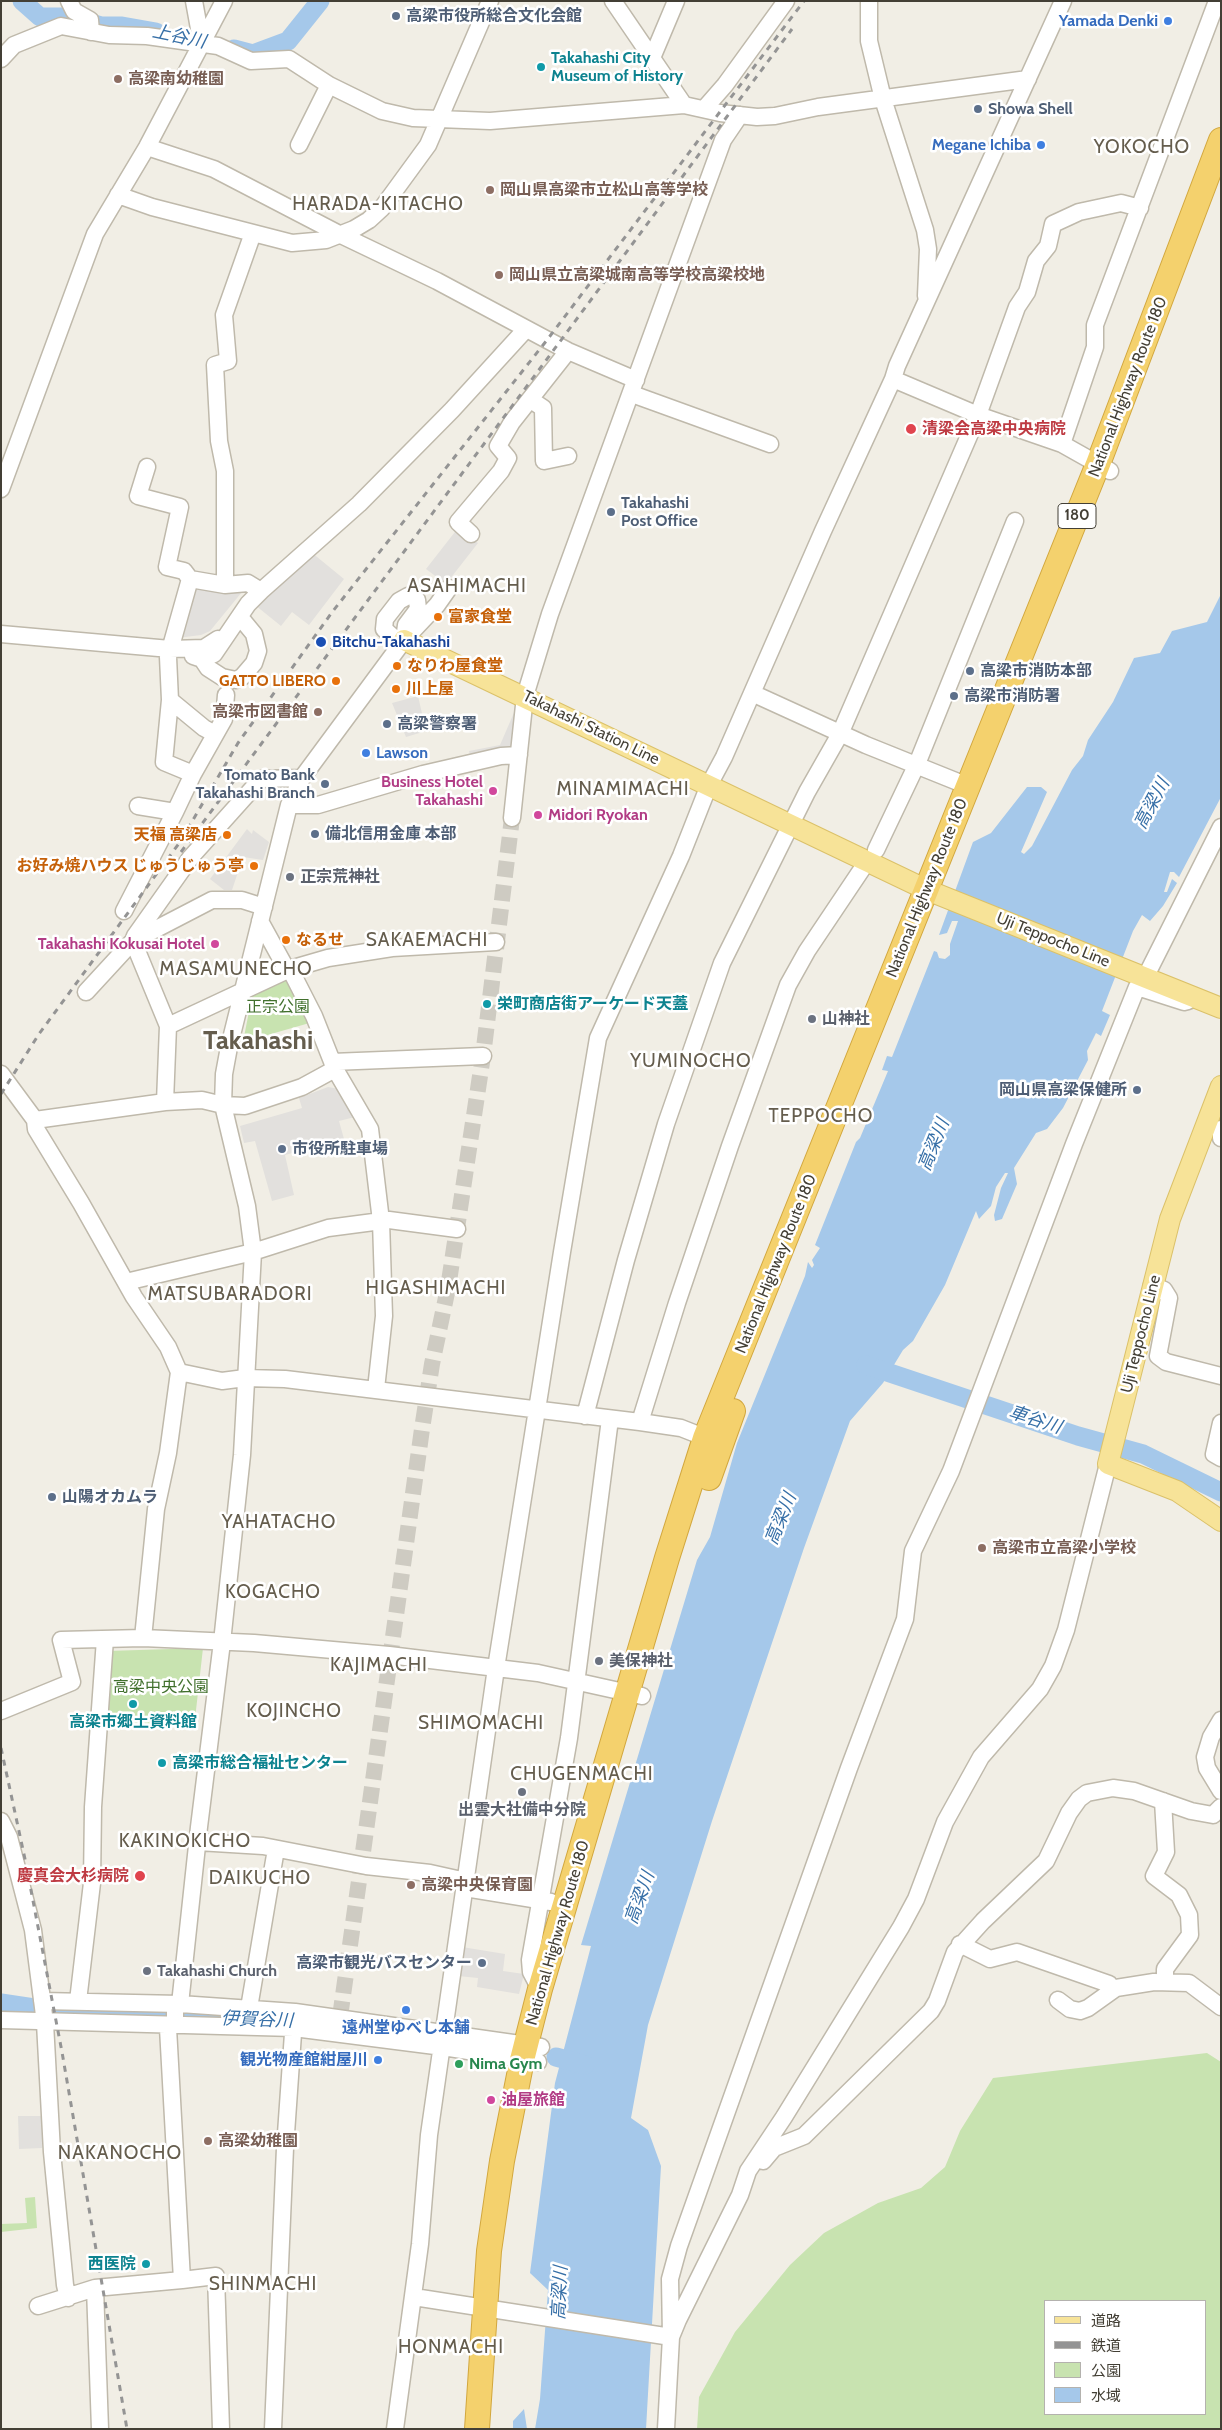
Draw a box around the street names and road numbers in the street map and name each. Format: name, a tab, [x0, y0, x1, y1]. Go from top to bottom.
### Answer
street label: National Highway Route 180	[1085, 294, 1171, 480]
road number: 180	[1058, 504, 1096, 528]
street label: Takahashi Station Line	[520, 687, 662, 769]
street label: National Highway Route 180	[882, 796, 972, 980]
street label: Uji Teppocho Line	[993, 908, 1113, 972]
street label: National Highway Route 180	[731, 1172, 821, 1356]
street label: Uji Teppocho Line	[1117, 1273, 1165, 1395]
street label: National Highway Route 180	[522, 1838, 594, 2028]

